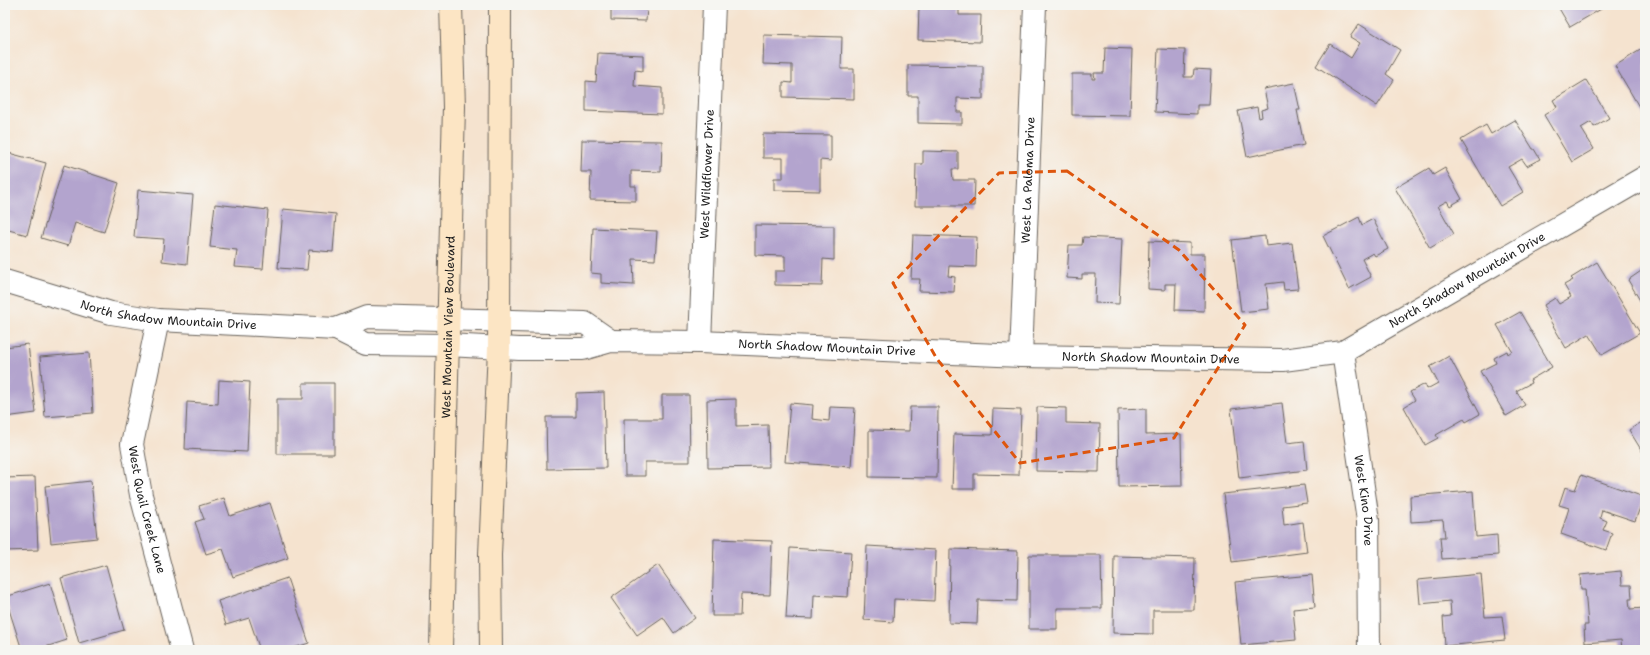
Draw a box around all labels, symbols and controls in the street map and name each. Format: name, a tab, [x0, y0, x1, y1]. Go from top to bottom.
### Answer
street label: West Wildflower Drive	[696, 109, 718, 239]
street label: West La Paloma Drive	[1017, 116, 1039, 244]
street label: North Shadow Mountain Drive	[1386, 228, 1548, 332]
street label: West Mountain View Boulevard	[438, 235, 459, 419]
street label: North Shadow Mountain Drive	[78, 296, 257, 333]
street label: North Shadow Mountain Drive	[738, 336, 917, 359]
street label: North Shadow Mountain Drive	[1062, 349, 1240, 367]
street label: West Quail Creek Lane	[124, 444, 170, 576]
street label: West Kino Drive	[1350, 454, 1376, 546]

